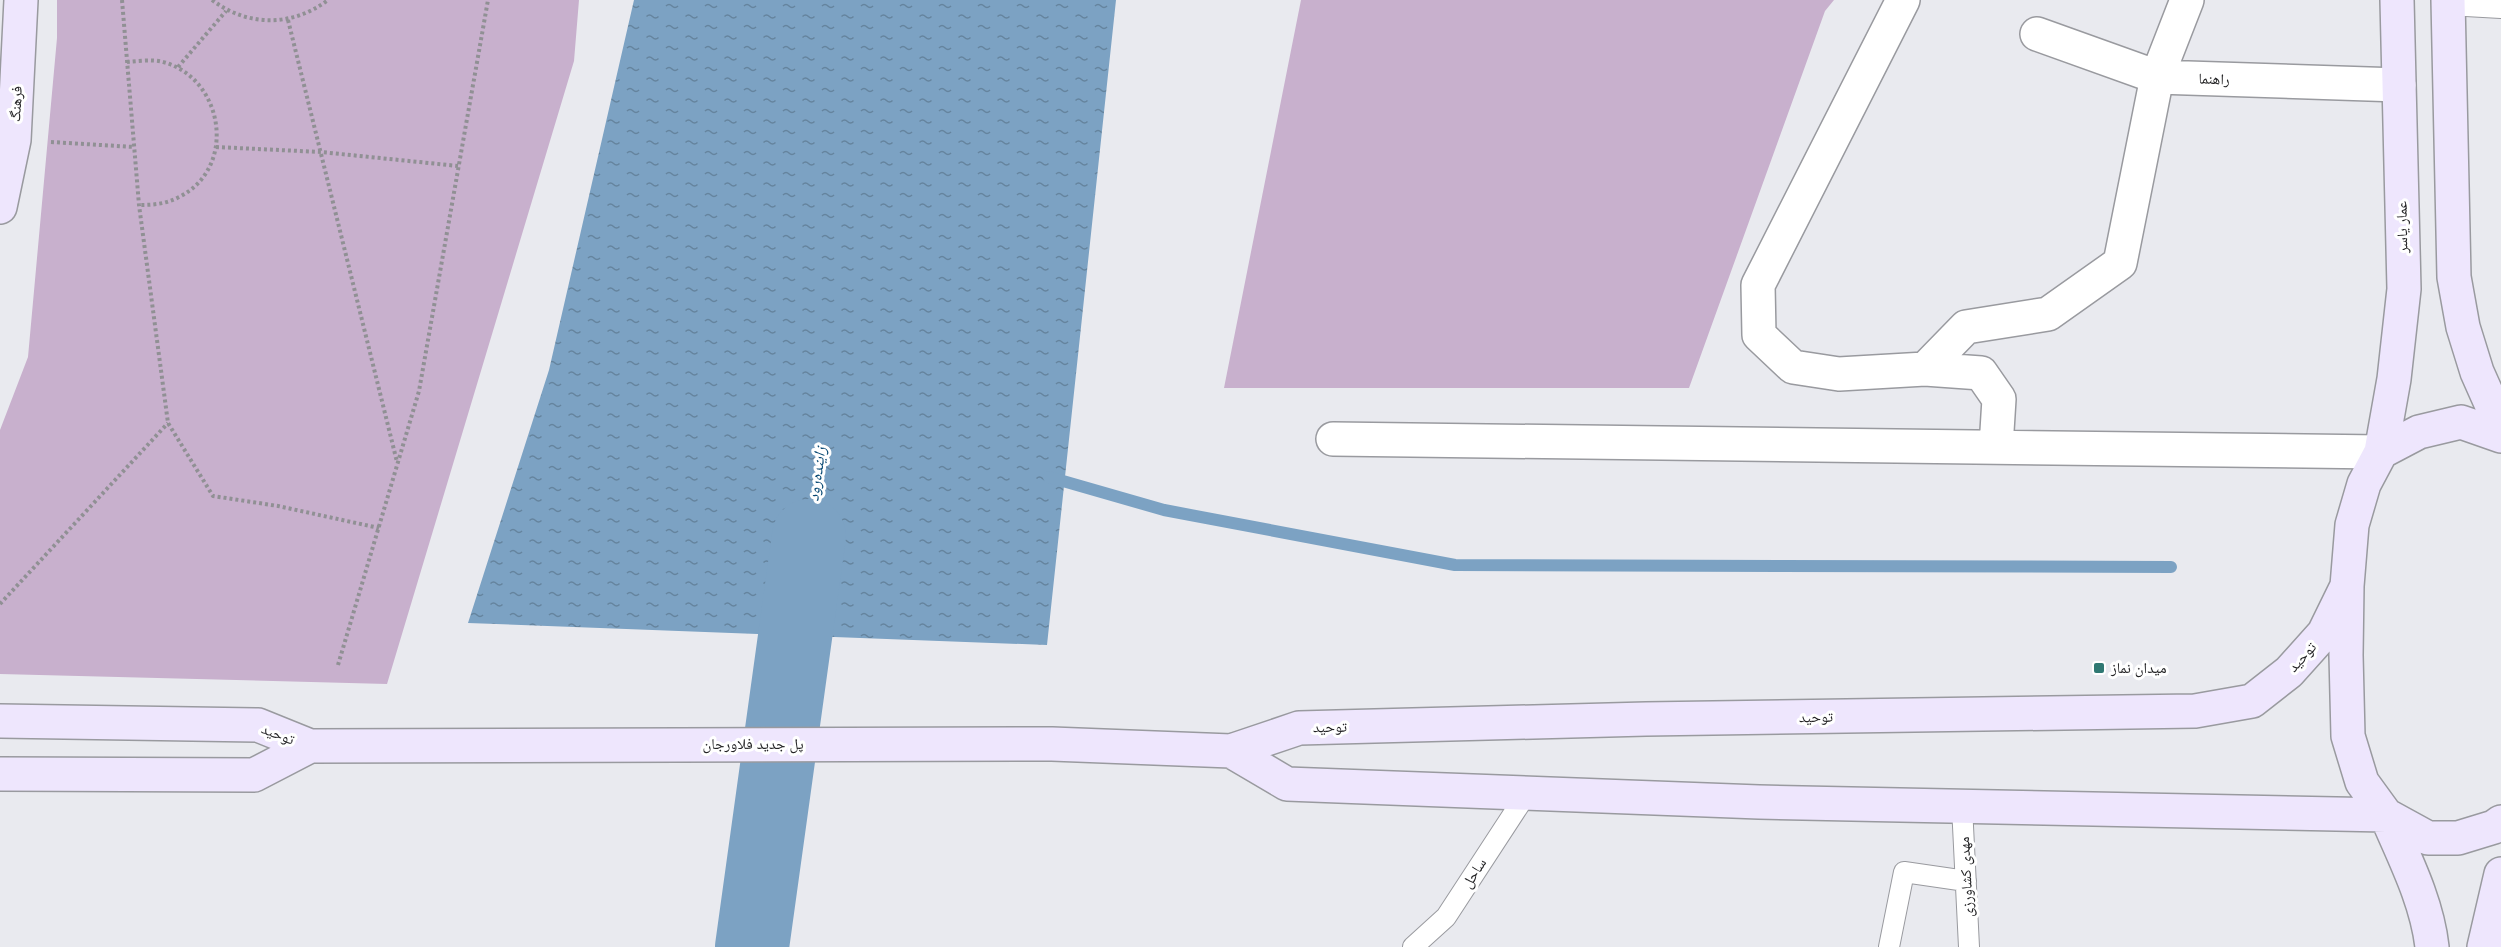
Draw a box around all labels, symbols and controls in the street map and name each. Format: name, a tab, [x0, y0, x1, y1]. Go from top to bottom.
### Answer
street label: راهنما	[2198, 69, 2230, 89]
street label: فرهنگ	[6, 86, 26, 122]
street label: عمار یاسر	[2393, 200, 2411, 254]
water label: زاینده‌رود	[803, 444, 831, 502]
street label: توحید	[2284, 638, 2321, 676]
place label: میدان نماز	[2110, 659, 2167, 678]
marker: میدان نماز	[2092, 661, 2106, 675]
street label: توحید	[1799, 708, 1834, 726]
street label: توحید	[1313, 718, 1348, 736]
street label: توحید	[259, 719, 298, 749]
street label: پل جدید فلاورجان	[702, 735, 804, 754]
street label: مهدی کشاورزی	[1955, 836, 1978, 918]
street label: ساحل	[1458, 855, 1491, 892]

